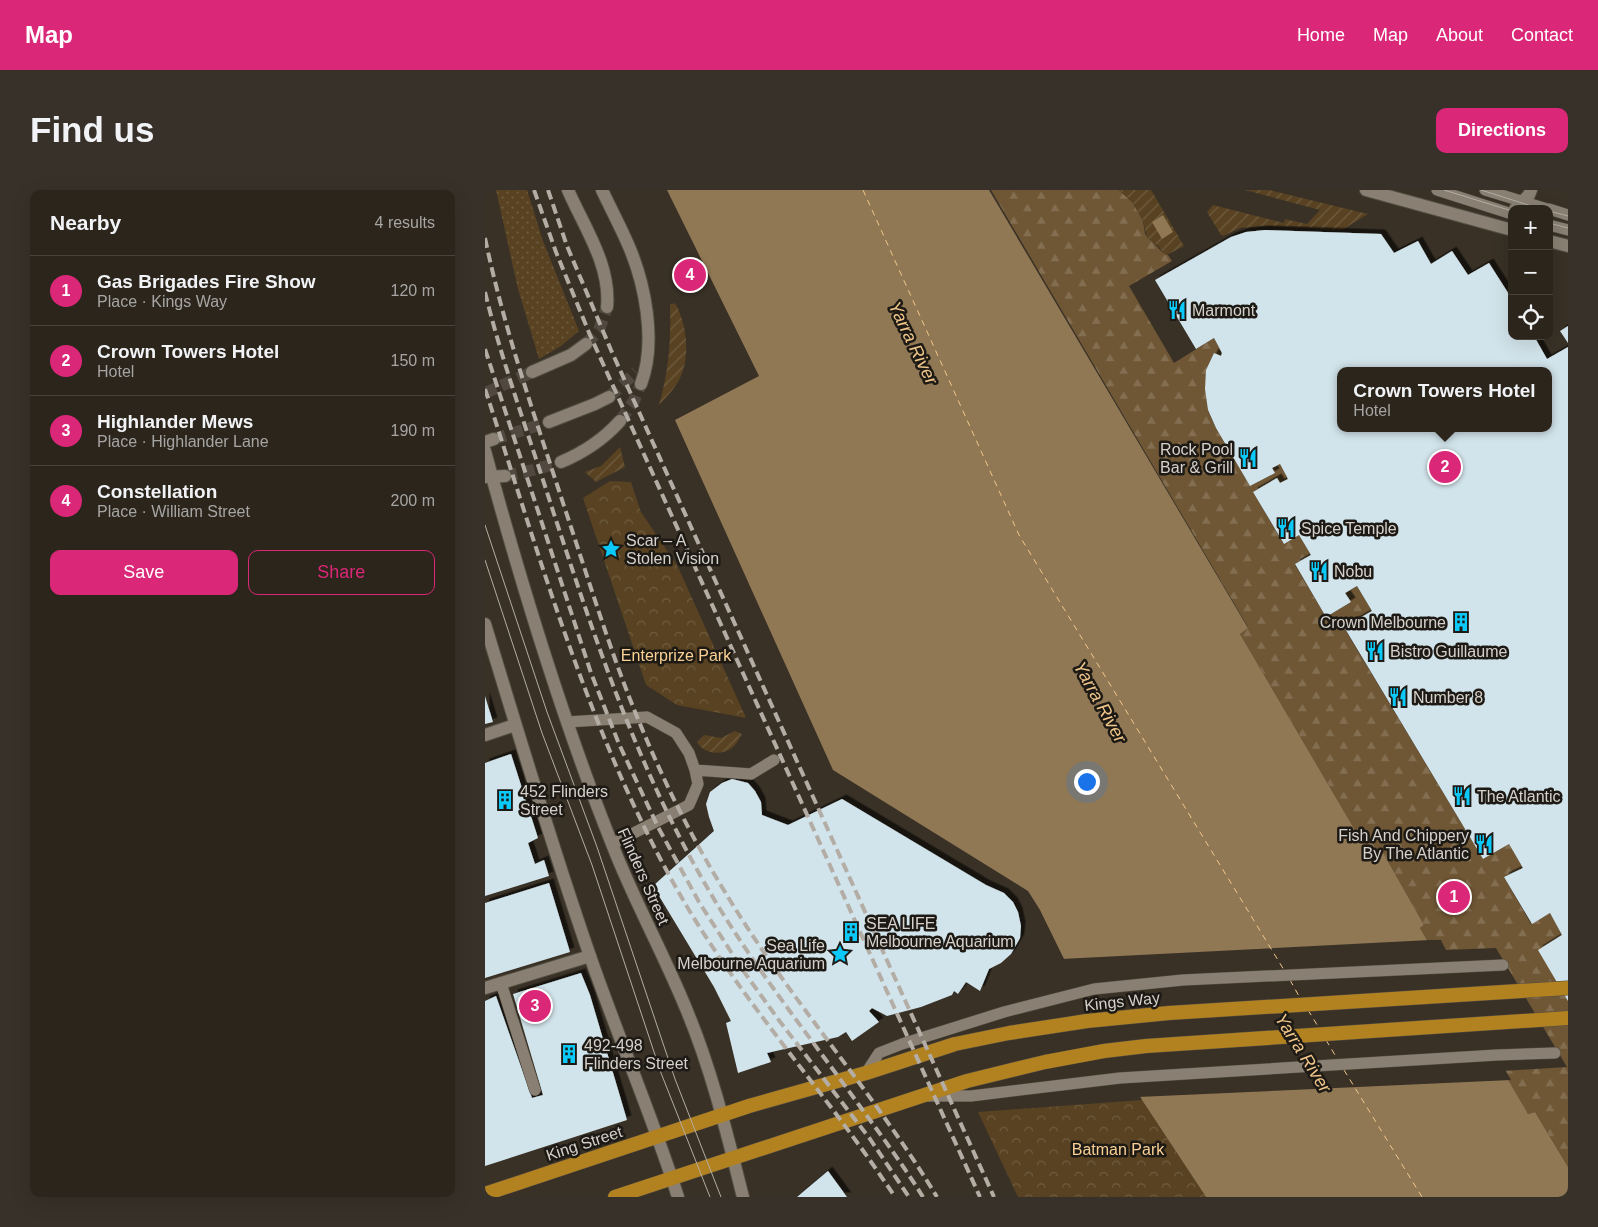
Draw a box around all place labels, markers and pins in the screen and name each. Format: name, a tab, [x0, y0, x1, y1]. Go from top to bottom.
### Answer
pin: 4	[674, 256, 706, 294]
restaurant icon: Marmont	[1166, 299, 1188, 321]
place label: Marmont	[1192, 302, 1256, 319]
place label: Rock Pool Bar & Grill	[1160, 441, 1233, 476]
restaurant icon: Rock Pool Bar & Grill	[1237, 447, 1259, 469]
pin: 2	[1429, 448, 1461, 486]
restaurant icon: Spice Temple	[1275, 517, 1297, 539]
place label: Spice Temple	[1301, 520, 1397, 537]
place label: Scar – A Stolen Vision	[626, 532, 719, 567]
place icon: Scar – A Stolen Vision	[600, 538, 622, 560]
restaurant icon: Nobu	[1308, 560, 1330, 582]
place label: Nobu	[1334, 563, 1372, 580]
building icon: Crown Melbourne	[1450, 611, 1472, 633]
place label: Crown Melbourne	[1320, 614, 1446, 631]
restaurant icon: Bistro Guillaume	[1364, 640, 1386, 662]
place label: Bistro Guillaume	[1390, 643, 1507, 660]
restaurant icon: Number 8	[1387, 686, 1409, 708]
place label: Number 8	[1413, 689, 1483, 706]
place label: 452 Flinders Street	[520, 783, 608, 818]
restaurant icon: The Atlantic	[1451, 785, 1473, 807]
place label: The Atlantic	[1477, 788, 1561, 805]
building icon: 452 Flinders Street	[494, 789, 516, 811]
place label: Fish And Chippery By The Atlantic	[1338, 827, 1469, 862]
restaurant icon: Fish And Chippery By The Atlantic	[1473, 833, 1495, 855]
pin: 1	[1438, 878, 1470, 916]
place label: SEA LIFE Melbourne Aquarium	[866, 915, 1014, 950]
building icon: SEA LIFE Melbourne Aquarium	[840, 921, 862, 943]
place label: Sea Life Melbourne Aquarium	[677, 937, 825, 972]
place icon: Sea Life Melbourne Aquarium	[829, 943, 851, 965]
pin: 3	[519, 987, 551, 1025]
place label: 492-498 Flinders Street	[584, 1037, 689, 1072]
building icon: 492-498 Flinders Street	[558, 1043, 580, 1065]

